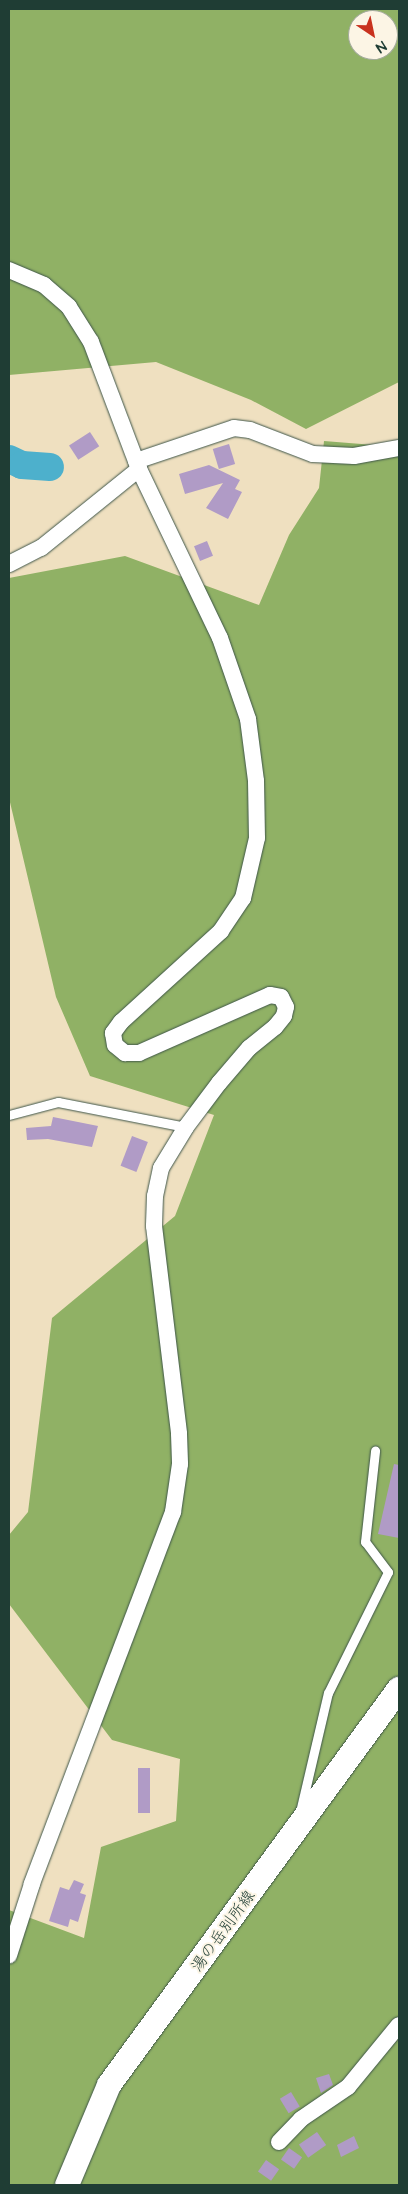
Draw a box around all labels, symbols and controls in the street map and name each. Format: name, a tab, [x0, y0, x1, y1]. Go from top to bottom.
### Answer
north arrow	[348, 10, 398, 60]
text: N	[372, 36, 390, 57]
street label: 湯の岳別所線	[187, 1887, 259, 1975]

